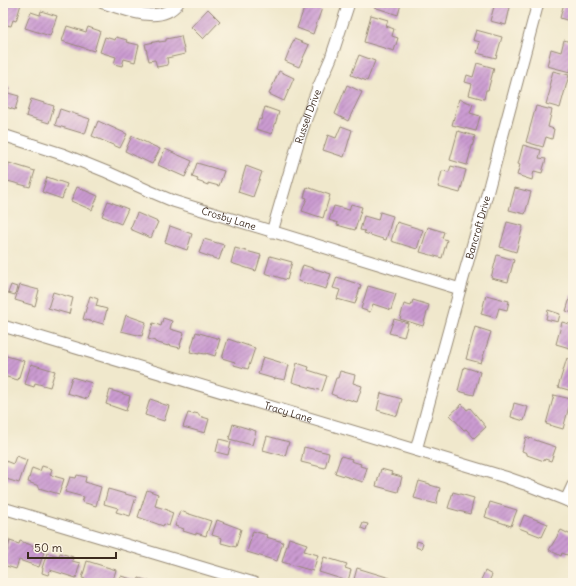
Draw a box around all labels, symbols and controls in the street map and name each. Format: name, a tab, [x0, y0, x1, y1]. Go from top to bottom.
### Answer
street label: Russell Drive	[292, 87, 323, 145]
street label: Bancroft Drive	[462, 194, 493, 261]
street label: Crosby Lane	[200, 204, 258, 233]
street label: Tracy Lane	[263, 398, 314, 425]
scale bar	[28, 534, 116, 560]
text: 50 m	[34, 540, 63, 555]

